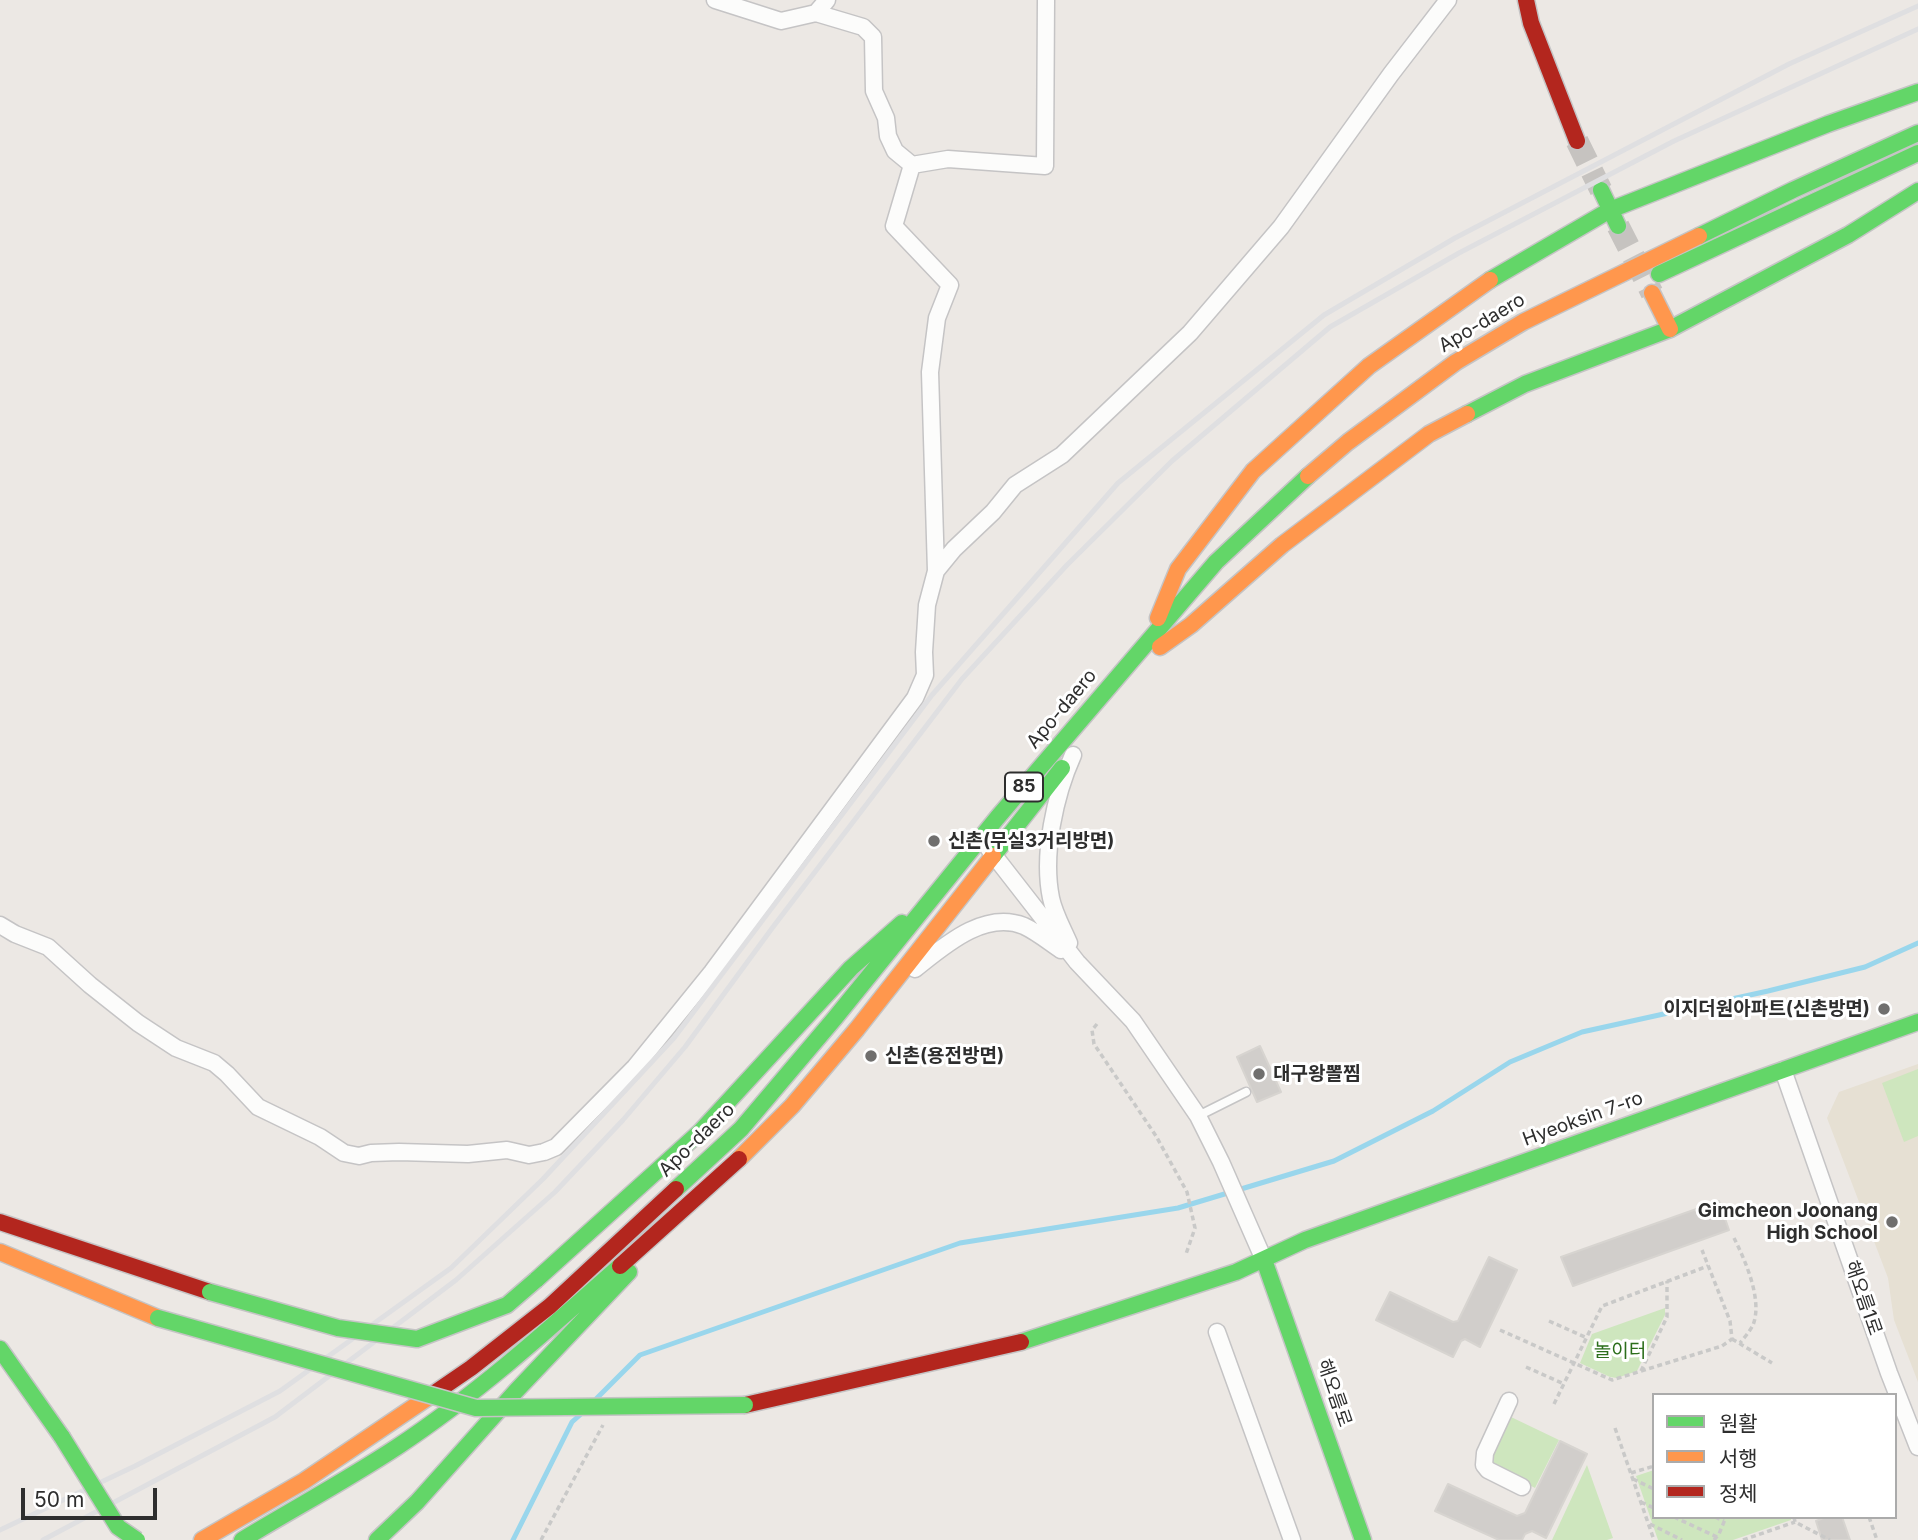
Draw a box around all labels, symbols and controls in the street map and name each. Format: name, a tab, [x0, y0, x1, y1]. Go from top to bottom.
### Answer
street label: Apo-daero	[1435, 288, 1529, 358]
street label: Apo-daero	[1022, 665, 1102, 753]
road number: 85	[1005, 772, 1043, 802]
place label: 신촌(무실3거리방면)	[948, 830, 1114, 852]
marker: 신촌(무실3거리방면)	[926, 833, 942, 849]
place label: 이지더원아파트(신촌방면)	[1663, 998, 1870, 1020]
marker: 이지더원아파트(신촌방면)	[1876, 1001, 1892, 1017]
place label: 신촌(용전방면)	[885, 1045, 1004, 1067]
marker: 신촌(용전방면)	[863, 1048, 879, 1064]
place label: 대구왕뽈찜	[1273, 1063, 1360, 1085]
marker: 대구왕뽈찜	[1251, 1066, 1267, 1082]
street label: Hyeoksin 7-ro	[1520, 1087, 1646, 1151]
street label: Apo-daero	[654, 1098, 740, 1182]
place label: Gimcheon Joonang High School	[1698, 1200, 1878, 1244]
marker: Gimcheon Joonang High School	[1884, 1214, 1900, 1230]
street label: 해오름1로	[1840, 1258, 1886, 1338]
park label: 놀이터	[1594, 1340, 1646, 1362]
street label: 해오름로	[1312, 1356, 1356, 1430]
legend	[1652, 1393, 1897, 1519]
text: 원활	[1719, 1411, 1758, 1436]
text: 서행	[1719, 1446, 1758, 1471]
scale bar	[24, 1474, 161, 1518]
text: 정체	[1719, 1481, 1758, 1506]
text: 50 m	[34, 1487, 84, 1512]

